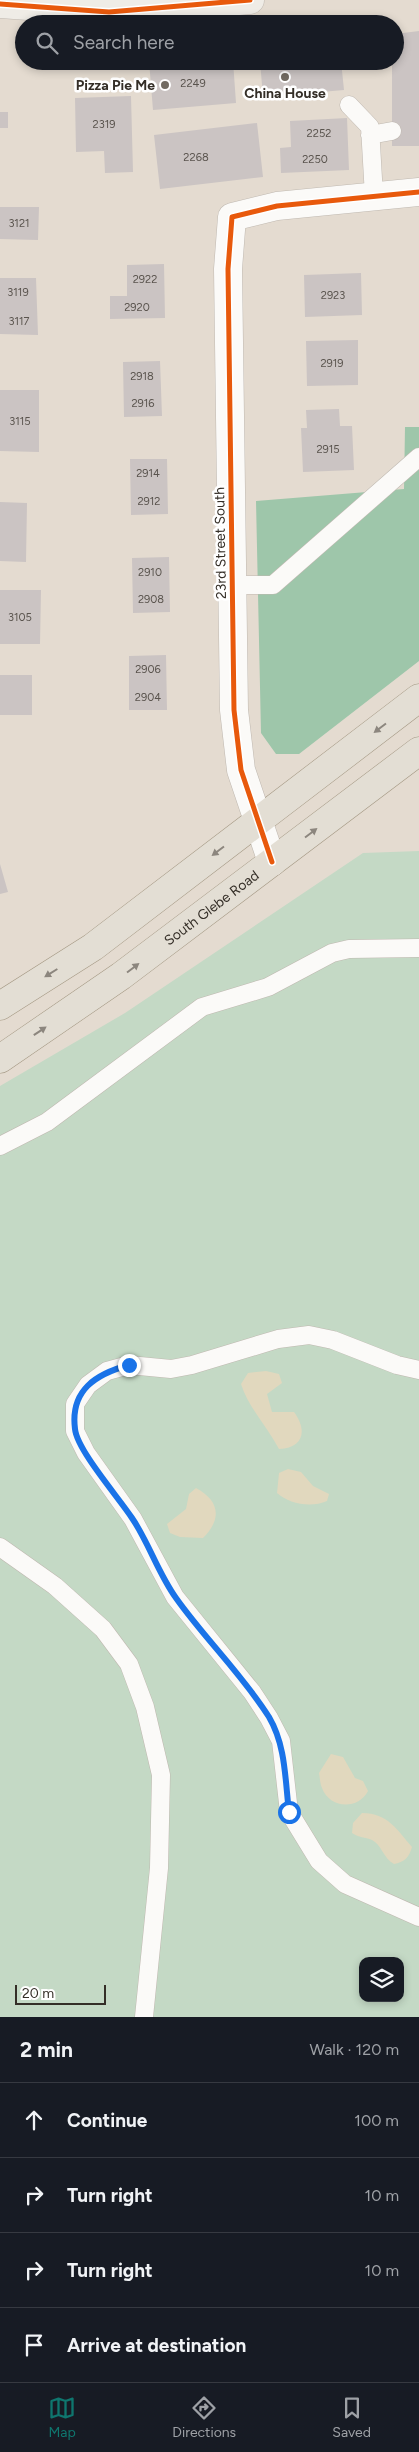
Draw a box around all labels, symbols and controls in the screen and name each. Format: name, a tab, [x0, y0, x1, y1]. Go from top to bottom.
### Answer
search box	[15, 15, 404, 70]
icon: search	[33, 29, 61, 57]
text: Search here	[73, 31, 175, 54]
marker: China House	[279, 71, 291, 83]
place label: Pizza Pie Me	[76, 77, 155, 94]
house number: 2249	[180, 77, 206, 90]
marker: Pizza Pie Me	[159, 79, 171, 91]
place label: China House	[244, 85, 326, 102]
house number: 2319	[93, 118, 115, 131]
house number: 2252	[307, 127, 331, 140]
house number: 2268	[183, 151, 209, 164]
house number: 2250	[302, 153, 328, 166]
house number: 3121	[8, 217, 30, 230]
house number: 2922	[133, 273, 157, 286]
house number: 3119	[7, 286, 29, 299]
house number: 2923	[321, 289, 345, 302]
house number: 2920	[124, 301, 150, 314]
house number: 3117	[9, 315, 30, 328]
house number: 2919	[320, 357, 344, 370]
house number: 2918	[130, 370, 154, 383]
house number: 2916	[131, 397, 155, 410]
house number: 3115	[9, 415, 31, 428]
house number: 2915	[316, 443, 340, 456]
house number: 2914	[136, 467, 160, 480]
street label: 23rd Street South	[211, 487, 230, 599]
house number: 2912	[137, 495, 161, 508]
house number: 2910	[138, 566, 162, 579]
house number: 2908	[138, 593, 164, 606]
house number: 3105	[8, 611, 32, 624]
house number: 2906	[135, 663, 161, 676]
house number: 2904	[135, 691, 161, 704]
one-way arrow	[373, 723, 387, 733]
one-way arrow	[304, 828, 318, 838]
one-way arrow	[212, 846, 225, 857]
street label: South Glebe Road	[161, 867, 262, 949]
one-way arrow	[126, 963, 140, 973]
one-way arrow	[45, 969, 58, 978]
one-way arrow	[34, 1026, 47, 1036]
route end	[118, 1354, 141, 1377]
route start	[278, 1801, 301, 1824]
map controls	[359, 1957, 404, 2002]
button: layers	[359, 1957, 404, 2002]
scale bar	[15, 1982, 106, 2005]
text: 20 m	[22, 1985, 54, 2002]
text: 2 min	[20, 2037, 73, 2062]
text: Walk · 120 m	[310, 2040, 399, 2059]
icon: ahead	[20, 2106, 48, 2134]
text: Continue	[67, 2109, 147, 2132]
text: 100 m	[354, 2111, 399, 2130]
icon: right	[20, 2181, 48, 2209]
text: Turn right	[67, 2184, 153, 2207]
text: 10 m	[365, 2186, 399, 2205]
icon: right	[20, 2256, 48, 2284]
text: Turn right	[67, 2259, 153, 2282]
text: 10 m	[365, 2261, 399, 2280]
icon: arrive	[20, 2331, 48, 2359]
text: Arrive at destination	[67, 2334, 246, 2357]
tab: Map	[48, 2394, 76, 2441]
tab: Directions	[172, 2394, 236, 2441]
tab: Saved	[332, 2394, 371, 2441]

